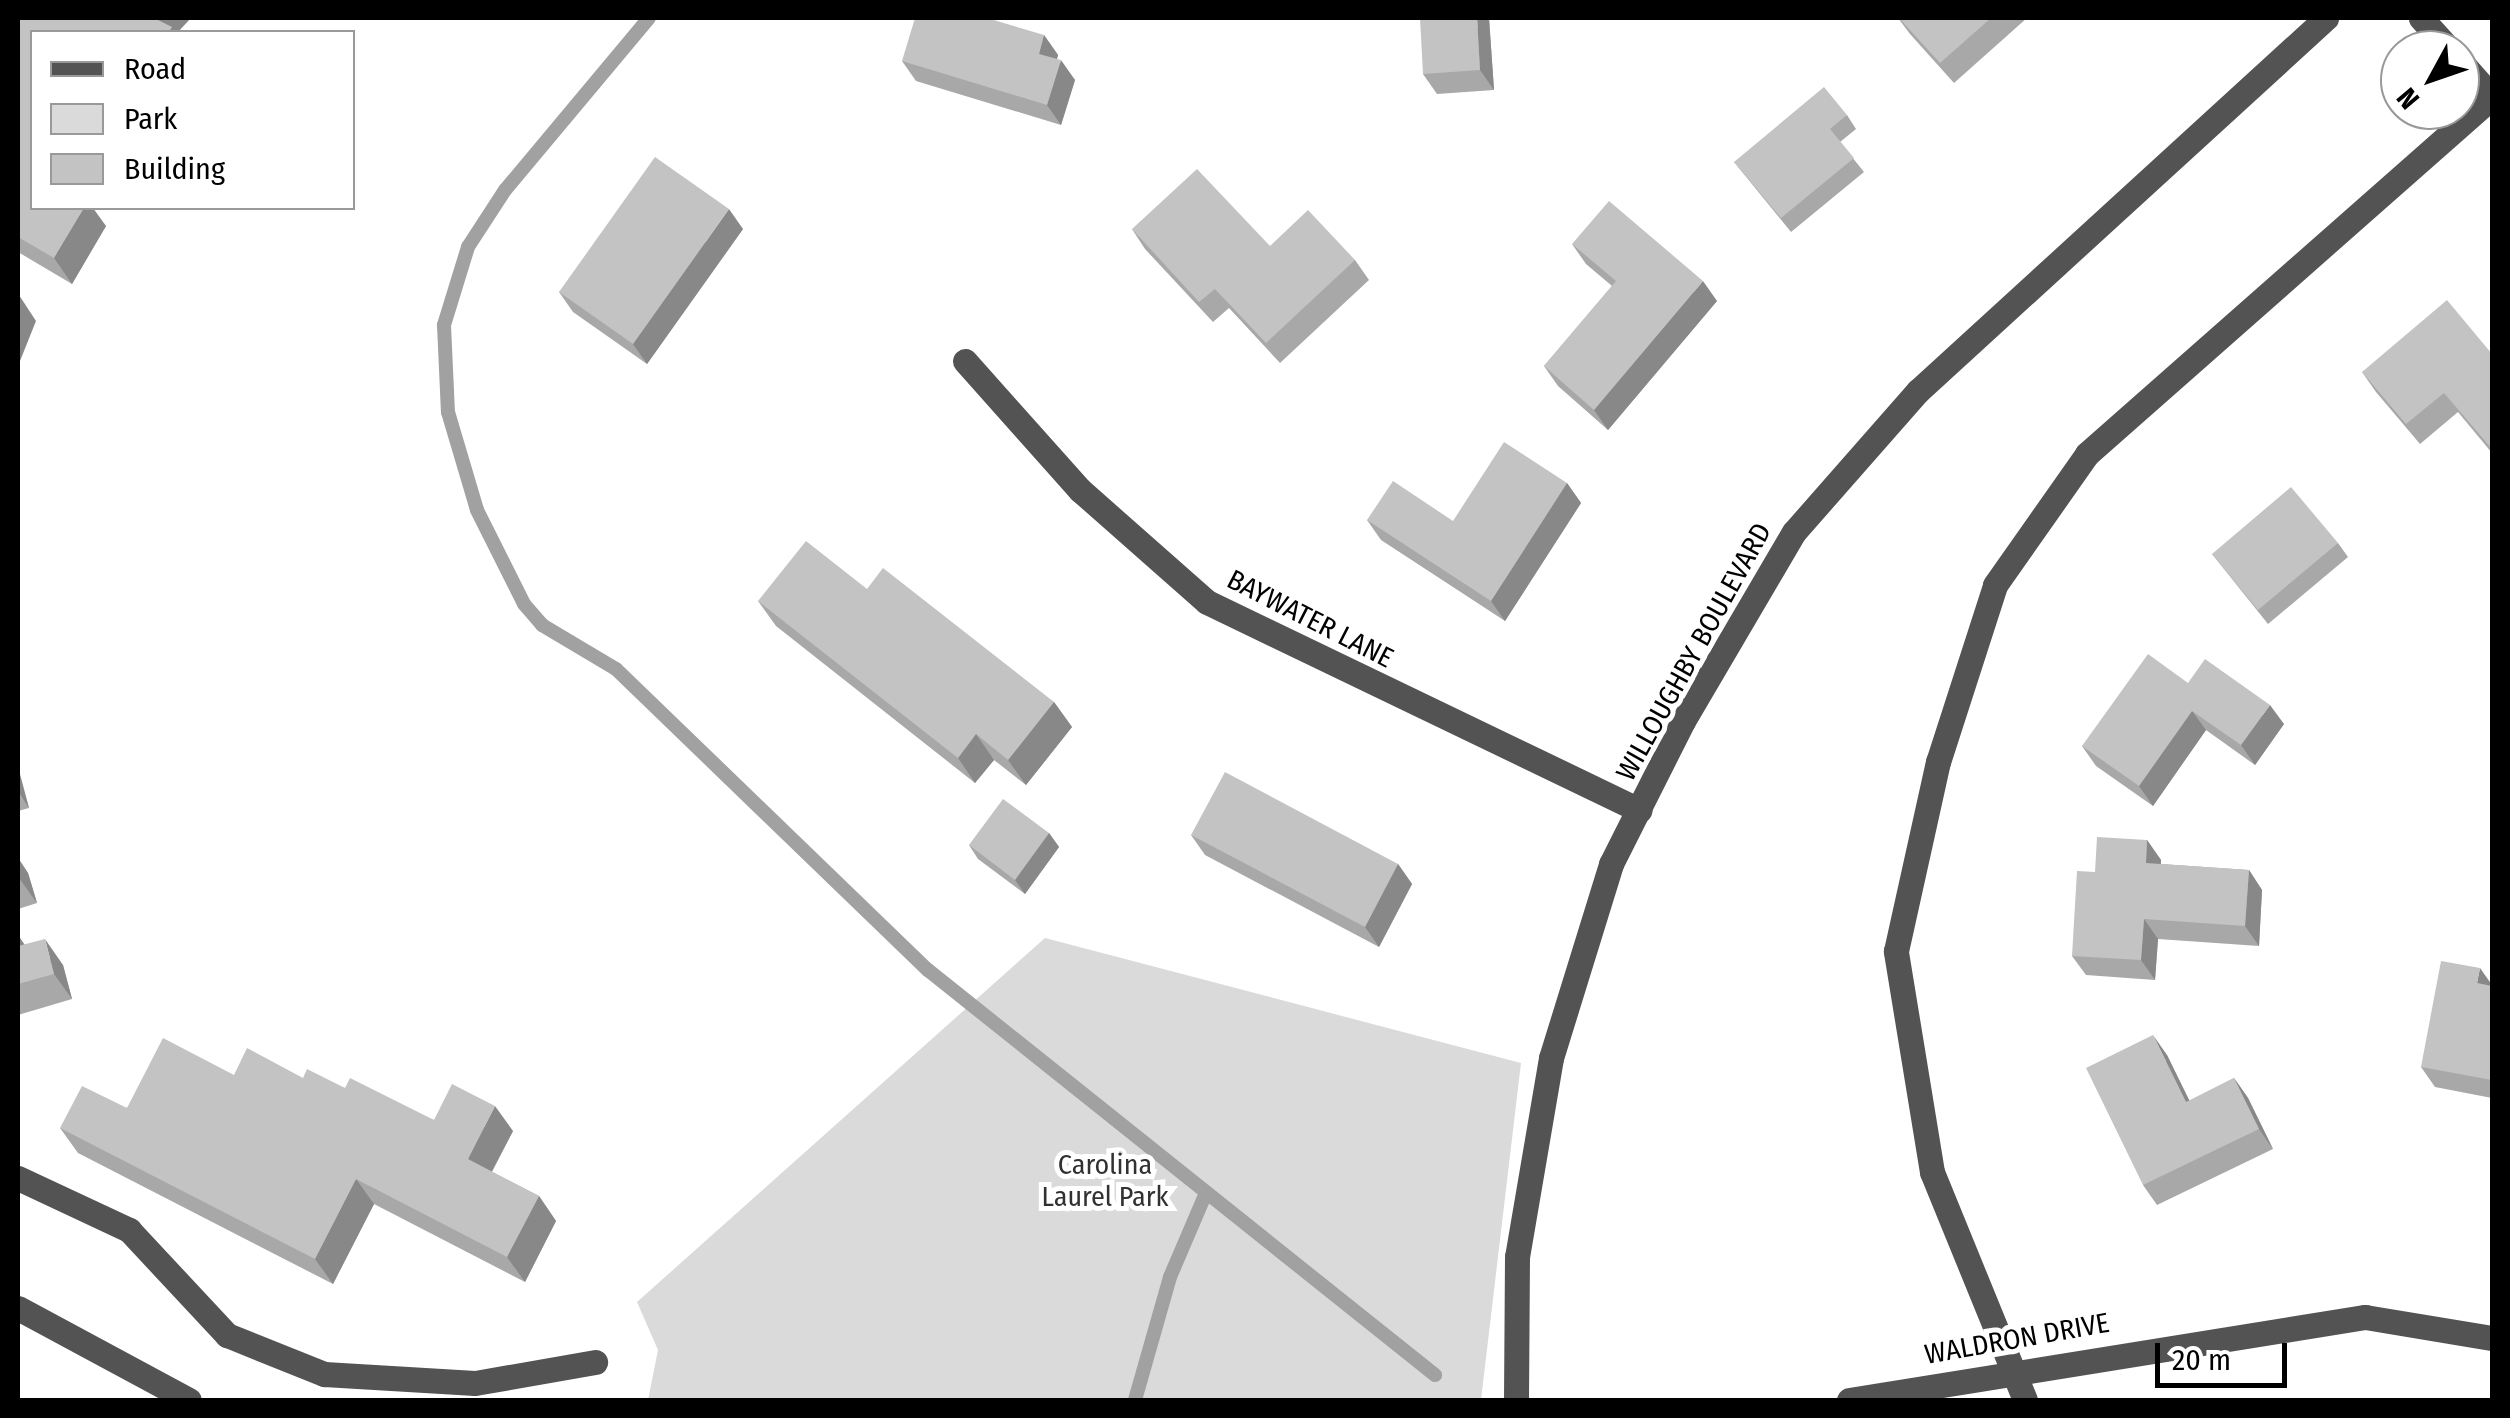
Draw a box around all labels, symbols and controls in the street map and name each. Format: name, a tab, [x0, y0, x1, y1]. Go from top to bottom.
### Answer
legend	[30, 30, 355, 210]
north arrow	[2380, 30, 2480, 130]
text: Road	[124, 51, 186, 87]
text: N	[2390, 81, 2426, 115]
text: Park	[124, 101, 177, 137]
text: Building	[124, 151, 225, 187]
street label: WILLOUGHBY BOULEVARD	[1609, 517, 1779, 787]
street label: BAYWATER LANE	[1221, 563, 1399, 675]
park label: Carolina Laurel Park	[1041, 1148, 1169, 1214]
street label: WALDRON DRIVE	[1922, 1306, 2112, 1372]
scale bar	[2160, 1323, 2292, 1385]
text: 20 m	[2172, 1342, 2231, 1378]

